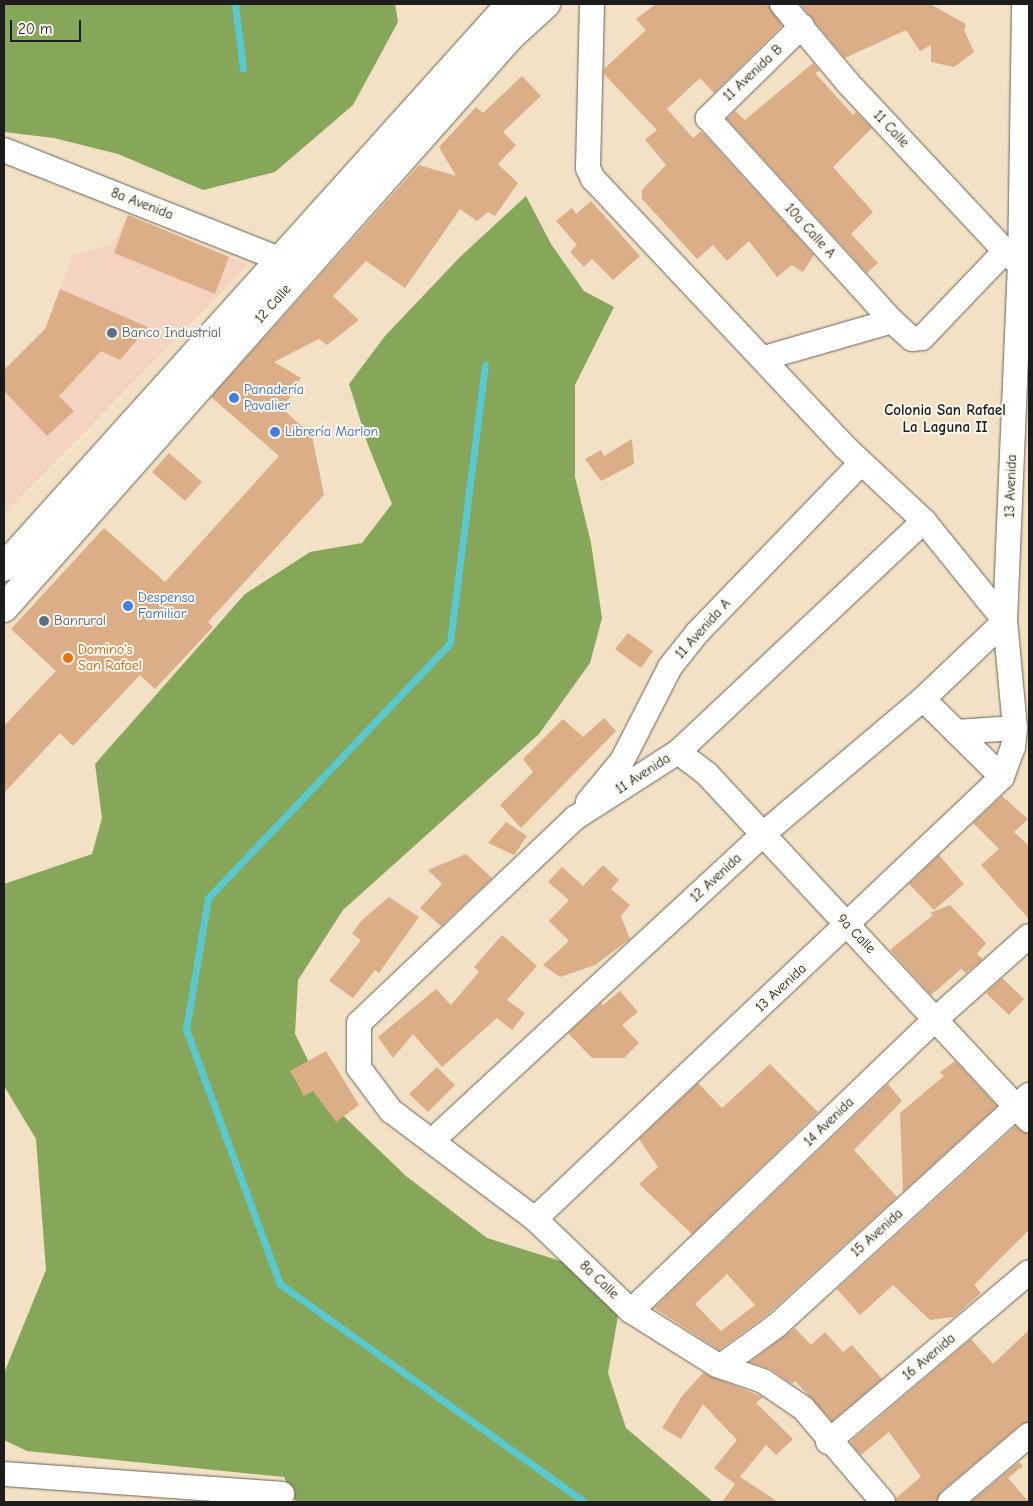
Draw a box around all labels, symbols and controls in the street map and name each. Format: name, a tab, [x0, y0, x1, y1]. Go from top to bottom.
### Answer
scale bar	[12, 10, 84, 42]
text: 20 m	[18, 20, 52, 38]
street label: 11 Avenida B	[720, 41, 786, 105]
street label: 11 Calle	[870, 107, 912, 151]
street label: 8a Avenida	[108, 184, 176, 224]
street label: 10a Calle A	[781, 200, 839, 262]
street label: 12 Calle	[251, 281, 295, 327]
place label: Banco Industrial	[122, 325, 221, 341]
marker: Banco Industrial	[106, 327, 118, 339]
place label: Panadería Pavalier	[244, 382, 304, 414]
marker: Panadería Pavalier	[228, 392, 240, 404]
district label: Colonia San Rafael La Laguna II	[884, 401, 1006, 436]
place label: Librería Marlon	[285, 424, 378, 440]
marker: Librería Marlon	[269, 426, 281, 438]
street label: 13 Avenida	[1001, 454, 1021, 518]
place label: Despensa Familiar	[138, 590, 195, 622]
street label: 11 Avenida A	[672, 596, 734, 662]
marker: Despensa Familiar	[122, 600, 134, 612]
place label: Banrural	[54, 613, 106, 629]
marker: Banrural	[38, 615, 50, 627]
place label: Domino's San Rafael	[78, 642, 142, 674]
marker: Domino's San Rafael	[62, 652, 74, 664]
street label: 11 Avenida	[612, 750, 674, 798]
street label: 12 Avenida	[687, 850, 745, 906]
street label: 9a Calle	[833, 911, 879, 957]
street label: 13 Avenida	[752, 960, 810, 1016]
street label: 14 Avenida	[800, 1094, 858, 1150]
street label: 15 Avenida	[848, 1205, 906, 1261]
street label: 8a Calle	[576, 1257, 622, 1303]
street label: 16 Avenida	[899, 1330, 959, 1384]

